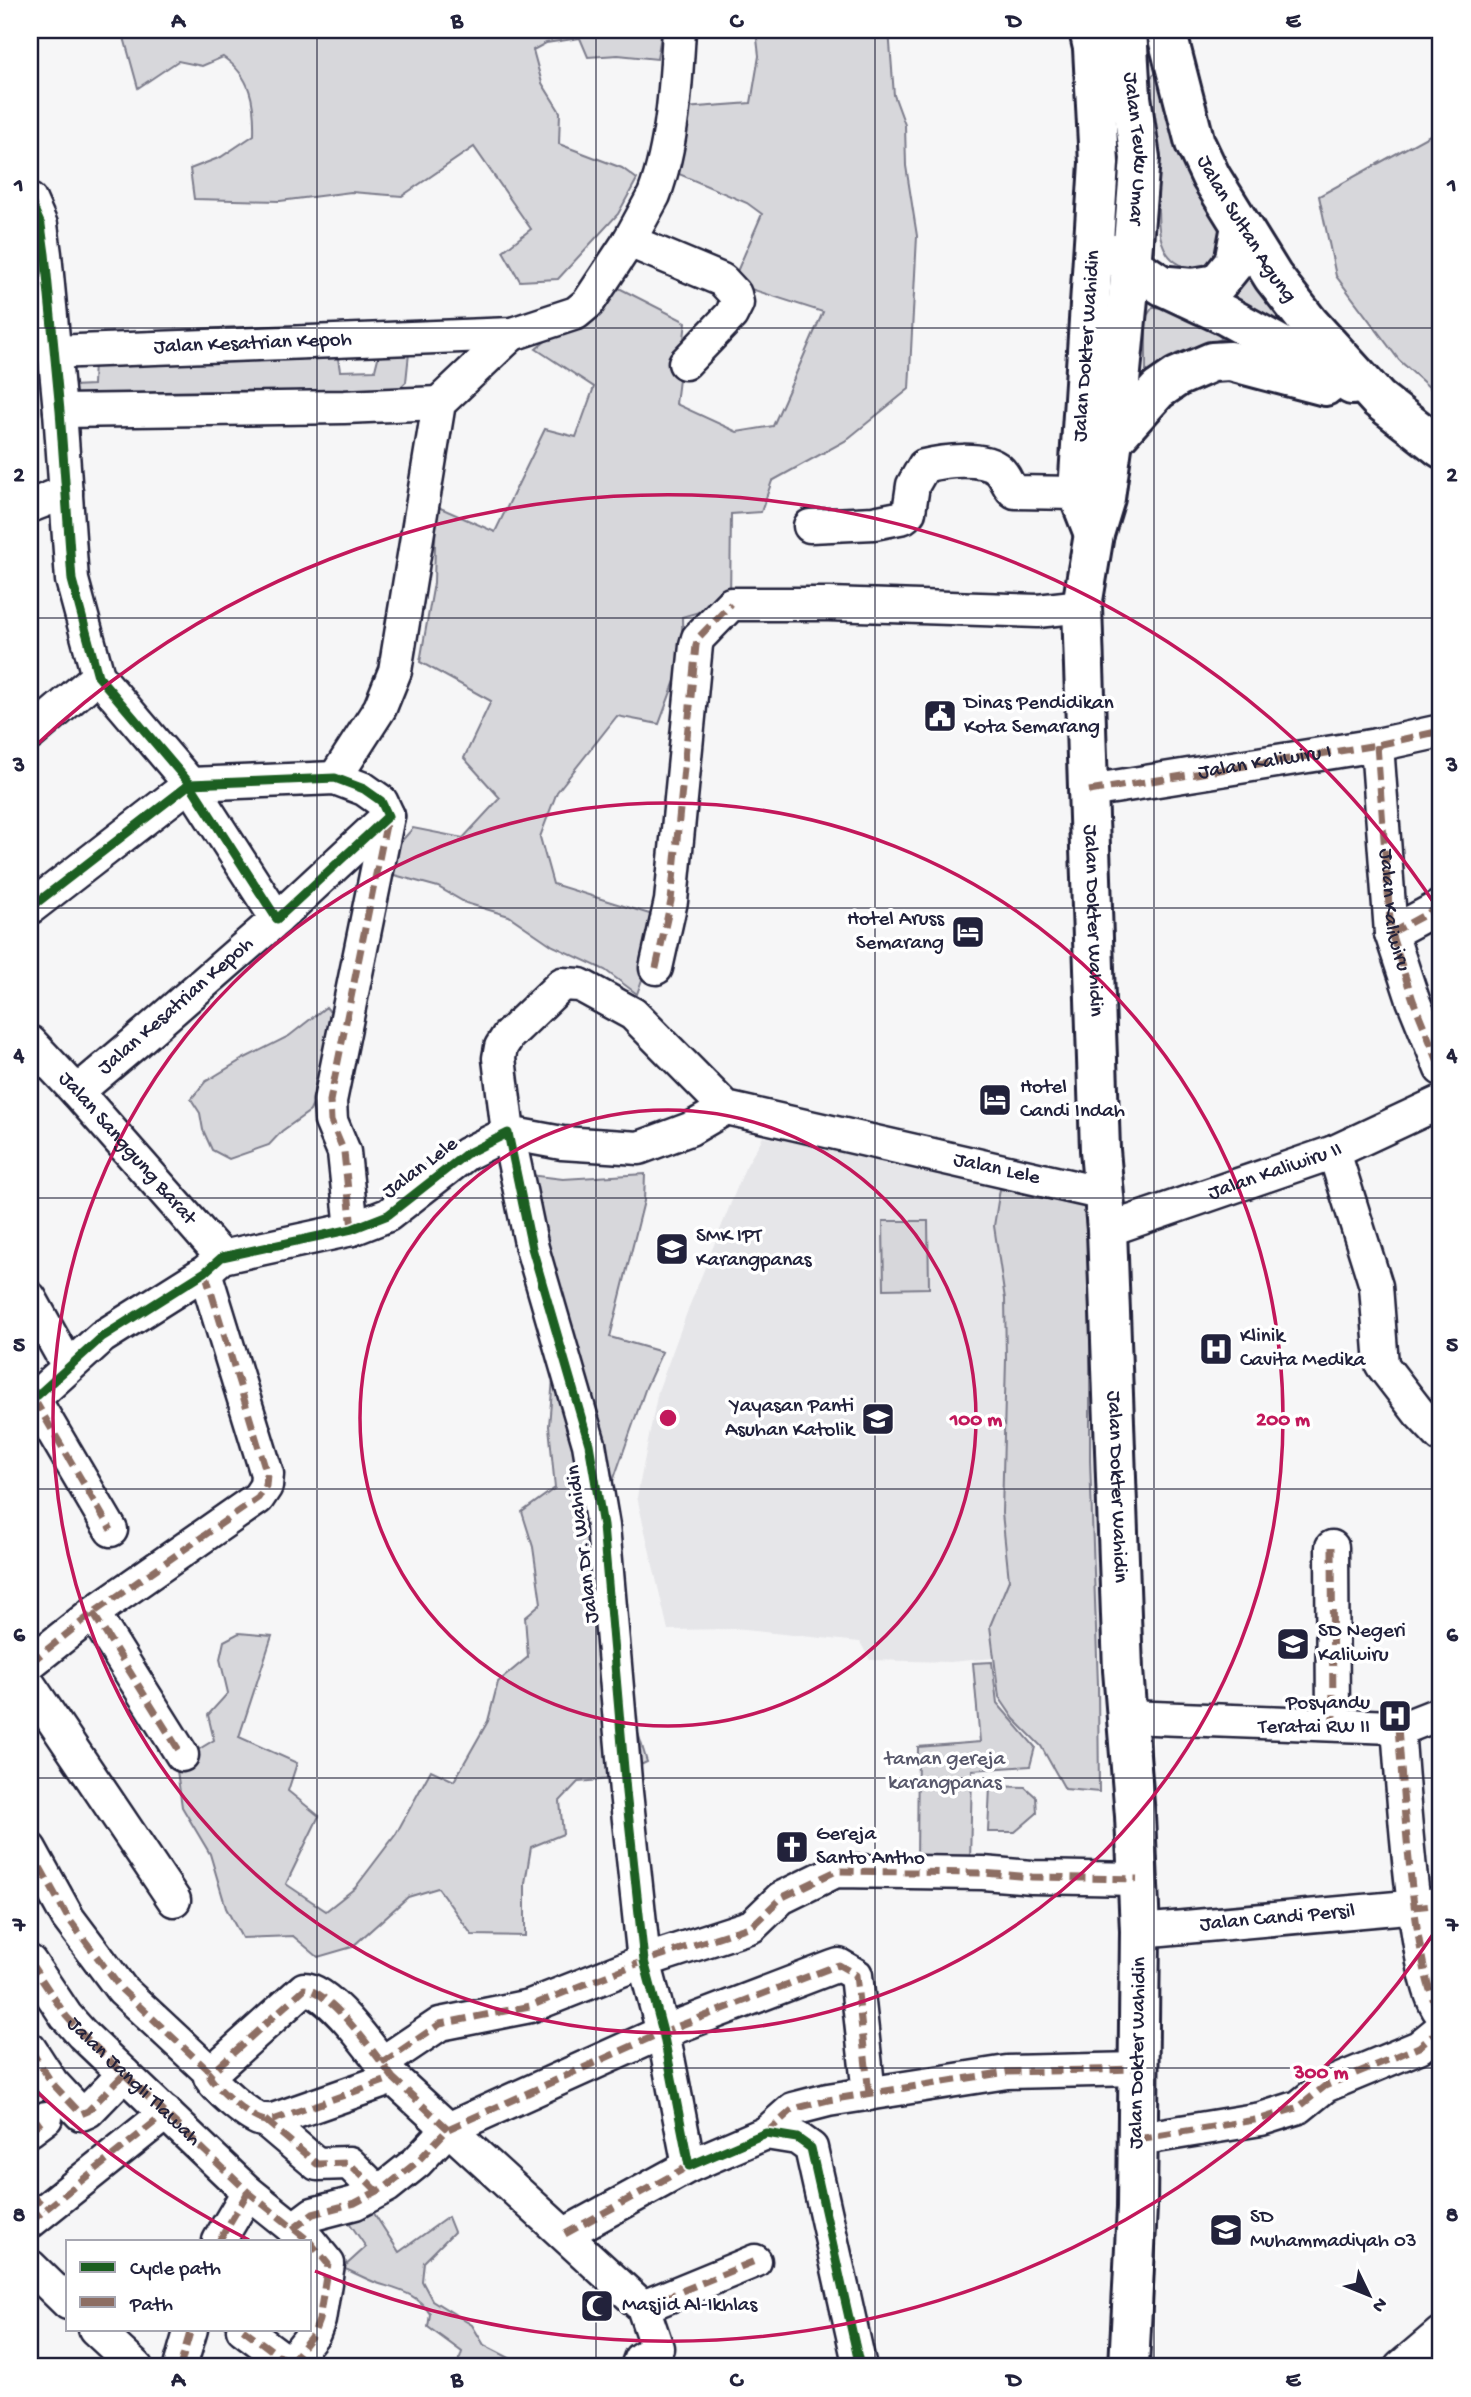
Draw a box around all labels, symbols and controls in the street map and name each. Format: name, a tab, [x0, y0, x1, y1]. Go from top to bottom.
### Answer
text: A	[170, 9, 186, 36]
text: B	[450, 9, 464, 36]
text: C	[730, 9, 745, 36]
text: D	[1005, 9, 1023, 36]
text: E	[1286, 9, 1302, 36]
street label: Jalan Teuku Umar	[1117, 72, 1153, 227]
street label: Jalan Sultan Agung	[1190, 152, 1301, 308]
text: 1	[13, 173, 24, 200]
text: 1	[1446, 173, 1457, 200]
street label: Jalan Dokter Wahidin	[1069, 249, 1107, 443]
street label: Jalan Kesatrian Kepoh	[153, 328, 352, 361]
text: 2	[13, 463, 25, 490]
text: 2	[1446, 463, 1458, 490]
place label: Dinas Pendidikan Kota Semarang	[962, 692, 1114, 741]
public building icon: Dinas Pendidikan Kota Semarang	[921, 697, 959, 735]
street label: Jalan Kaliwiru I	[1196, 740, 1333, 786]
text: 3	[12, 753, 25, 780]
text: 3	[1445, 753, 1458, 780]
street label: Jalan Dokter Wahidin	[1077, 824, 1108, 1017]
street label: Jalan Kaliwiru	[1372, 847, 1415, 975]
place label: Hotel Aruss Semarang	[847, 908, 945, 957]
hotel icon: Hotel Aruss Semarang	[949, 913, 987, 951]
street label: Jalan Kesatrian Kepoh	[93, 932, 259, 1081]
text: 4	[13, 1043, 25, 1070]
text: 4	[1446, 1043, 1458, 1070]
street label: Jalan Sanggung Barat	[52, 1067, 203, 1232]
place label: Hotel Candi Indah	[1020, 1076, 1125, 1125]
hotel icon: Hotel Candi Indah	[976, 1081, 1014, 1119]
street label: Jalan Lele	[378, 1132, 465, 1205]
street label: Jalan Kaliwiru II	[1205, 1137, 1346, 1207]
street label: Jalan Lele	[951, 1148, 1043, 1192]
place label: SMK IPT Karangpanas	[696, 1225, 813, 1274]
school or university icon: SMK IPT Karangpanas	[653, 1230, 691, 1268]
place label: Klinik Cavita Medika	[1240, 1325, 1367, 1374]
hospital icon: Klinik Cavita Medika	[1197, 1330, 1235, 1368]
text: 5	[13, 1333, 25, 1360]
text: 5	[1446, 1333, 1458, 1360]
street label: Jalan Dokter Wahidin	[1100, 1390, 1132, 1583]
place label: Yayasan Panti Asuhan Katolik	[725, 1395, 857, 1444]
school or university icon: Yayasan Panti Asuhan Katolik	[859, 1400, 897, 1438]
centre of rings	[656, 1406, 680, 1430]
text: 100 m	[949, 1409, 1002, 1434]
text: 200 m	[1256, 1409, 1310, 1434]
street label: Jalan Dr. Wahidin	[562, 1464, 606, 1624]
place label: SD Negeri Kaliwiru	[1318, 1620, 1406, 1669]
text: 6	[13, 1623, 26, 1650]
text: 6	[1446, 1623, 1459, 1650]
school or university icon: SD Negeri Kaliwiru	[1274, 1625, 1312, 1663]
place label: Posyandu Teratai RW II	[1257, 1692, 1370, 1741]
hospital icon: Posyandu Teratai RW II	[1376, 1697, 1414, 1735]
park label: taman gereja karangpanas	[883, 1748, 1007, 1797]
place label: Gereja Santo Antho	[816, 1823, 925, 1872]
church icon: Gereja Santo Antho	[773, 1828, 811, 1866]
street label: Jalan Candi Persil	[1199, 1899, 1356, 1938]
text: 7	[12, 1913, 26, 1940]
text: 7	[1445, 1913, 1459, 1940]
street label: Jalan Dokter Wahidin	[1125, 1957, 1153, 2149]
street label: Jalan Jangli Tlawah	[61, 2012, 205, 2152]
text: 300 m	[1293, 2062, 1348, 2087]
text: 8	[13, 2203, 26, 2230]
text: 8	[1446, 2203, 1459, 2230]
place label: SD Muhammadiyah 03	[1250, 2206, 1417, 2255]
school or university icon: SD Muhammadiyah 03	[1207, 2211, 1245, 2249]
legend	[66, 2240, 312, 2330]
text: Cycle path	[130, 2258, 221, 2283]
north arrow	[1334, 2260, 1404, 2330]
mosque icon: Masjid Al-Ikhlas	[578, 2287, 616, 2325]
text: N	[1366, 2292, 1392, 2317]
text: Path	[129, 2294, 173, 2319]
place label: Masjid Al-Ikhlas	[622, 2294, 758, 2319]
text: A	[170, 2368, 186, 2395]
text: B	[450, 2368, 464, 2395]
text: C	[730, 2368, 745, 2395]
text: D	[1005, 2368, 1023, 2395]
text: E	[1286, 2368, 1302, 2395]

